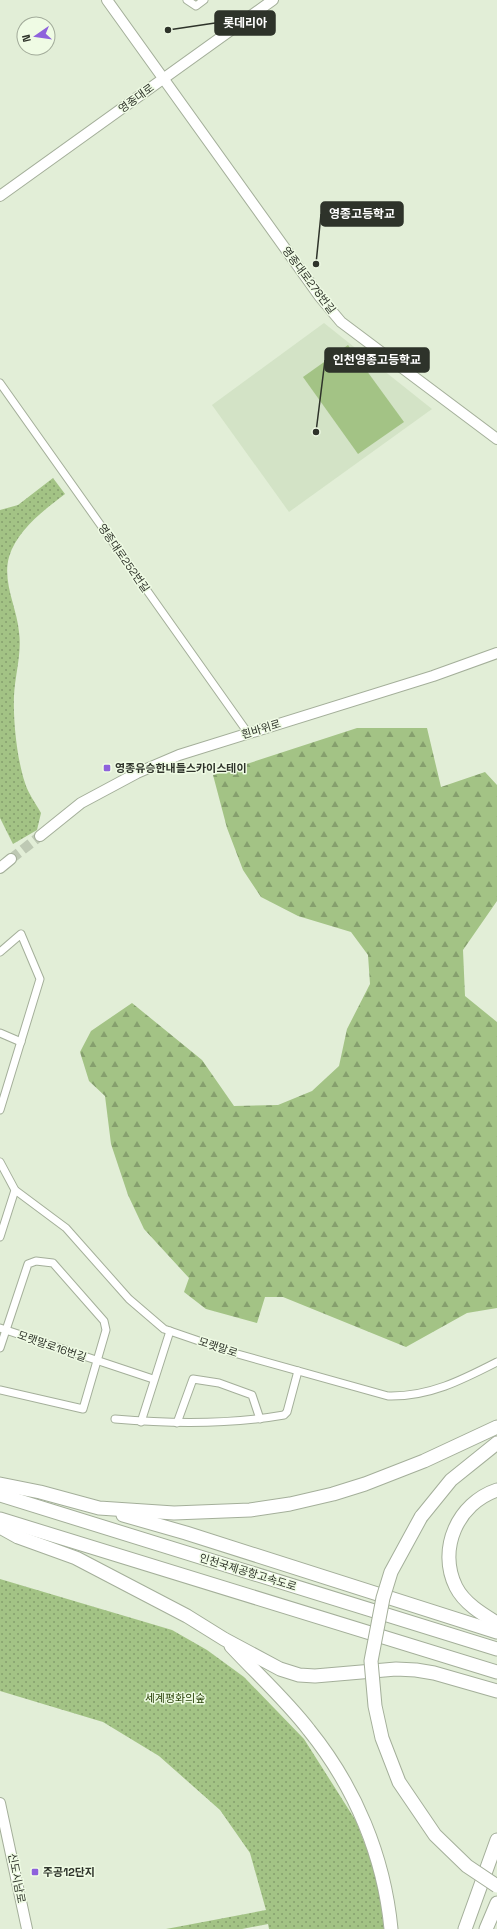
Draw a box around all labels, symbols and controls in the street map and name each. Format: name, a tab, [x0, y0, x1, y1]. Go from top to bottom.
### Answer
callout: 롯데리아	[215, 11, 275, 35]
text: 롯데리아	[223, 15, 267, 31]
north arrow	[16, 16, 56, 56]
text: N	[19, 33, 34, 43]
street label: 영종대로	[116, 80, 156, 116]
callout: 영종고등학교	[321, 202, 403, 226]
text: 영종고등학교	[329, 206, 395, 222]
street label: 영종대로278번길	[279, 244, 339, 316]
callout: 인천영종고등학교	[325, 348, 429, 372]
text: 인천영종고등학교	[333, 352, 421, 368]
street label: 영종대로252번길	[95, 521, 153, 595]
street label: 흰바위로	[240, 716, 282, 742]
place label: 영종유승한내들스카이스테이	[115, 761, 247, 775]
marker: 영종유승한내들스카이스테이	[102, 763, 112, 773]
street label: 모랫말로16번길	[16, 1328, 88, 1364]
street label: 모랫말로	[197, 1334, 239, 1360]
street label: 인천국제공항고속도로	[198, 1551, 298, 1593]
park label: 세계평화의숲	[145, 1691, 205, 1705]
street label: 신도시남로	[5, 1852, 29, 1904]
place label: 주공12단지	[43, 1865, 95, 1879]
marker: 주공12단지	[30, 1867, 40, 1877]

